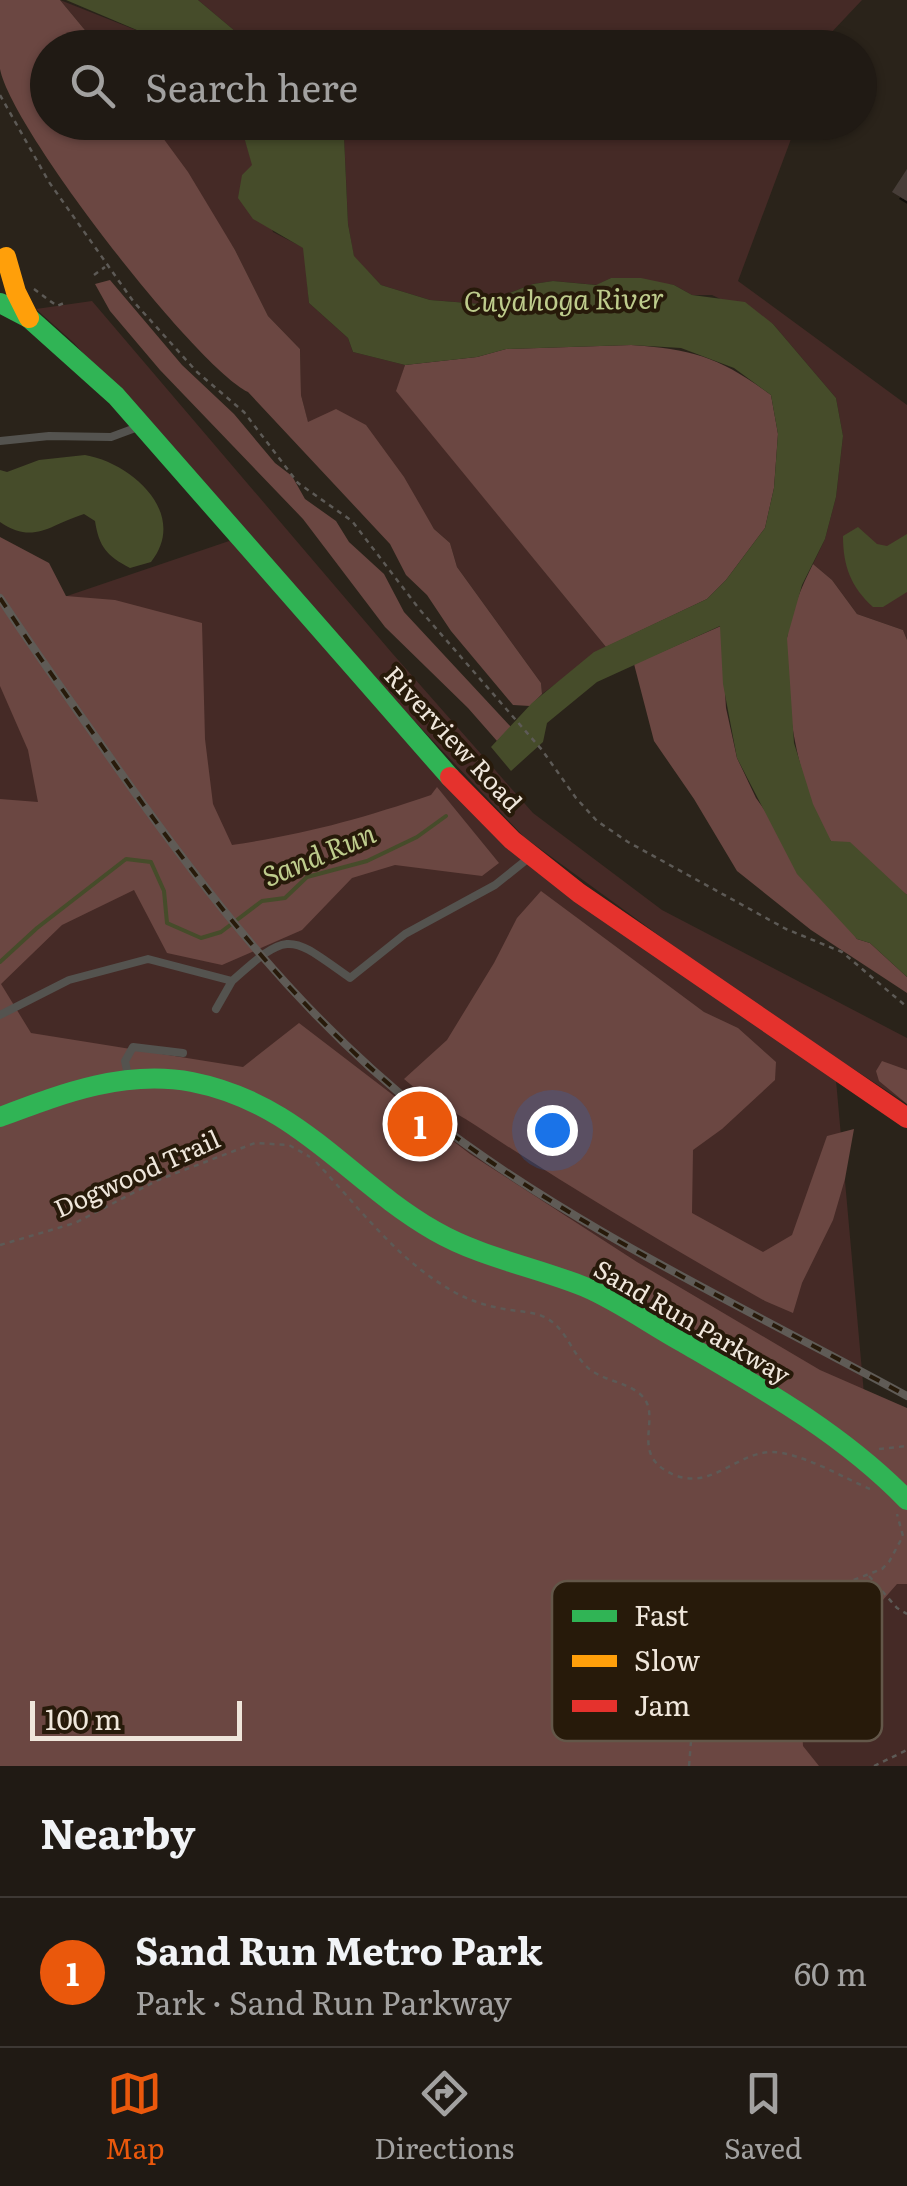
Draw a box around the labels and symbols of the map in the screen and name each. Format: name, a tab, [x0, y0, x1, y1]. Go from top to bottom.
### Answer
water label: Cuyahoga River	[463, 275, 665, 321]
street label: Riverview Road	[377, 657, 532, 819]
water label: Sand Run	[255, 810, 382, 896]
pin: 1	[388, 1086, 452, 1162]
your location	[527, 1105, 578, 1156]
street label: Dogwood Trail	[47, 1119, 225, 1226]
street label: Sand Run Parkway	[588, 1249, 798, 1392]
legend	[552, 1581, 882, 1741]
text: Fast	[634, 1593, 689, 1635]
text: Slow	[634, 1638, 700, 1680]
text: Jam	[634, 1683, 690, 1725]
scale bar	[30, 1696, 242, 1740]

